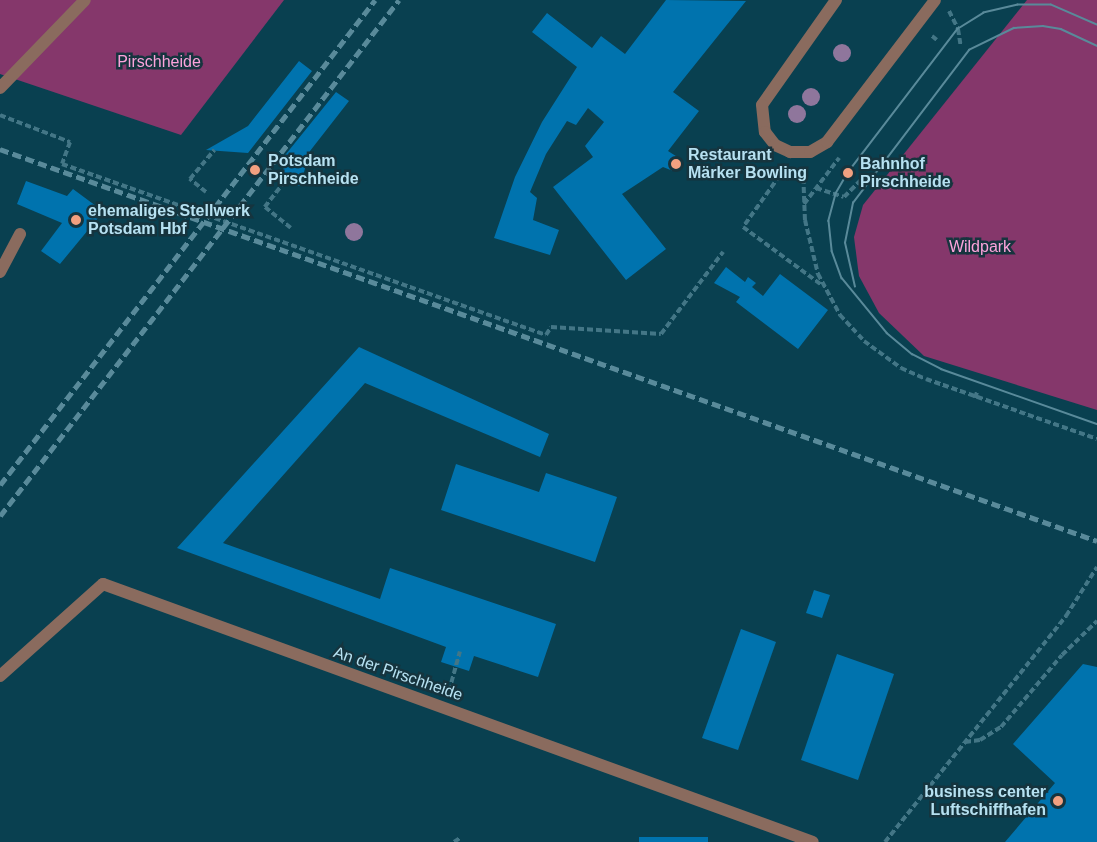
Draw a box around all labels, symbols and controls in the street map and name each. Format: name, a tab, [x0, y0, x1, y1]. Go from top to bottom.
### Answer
park label: Pirschheide	[117, 52, 201, 72]
place label: Restaurant Märker Bowling	[688, 145, 807, 183]
place label: Potsdam Pirschheide	[268, 151, 359, 189]
place label: Bahnhof Pirschheide	[860, 154, 951, 192]
marker: Restaurant Märker Bowling	[669, 157, 683, 171]
marker: Potsdam Pirschheide	[246, 161, 264, 179]
marker: Bahnhof Pirschheide	[841, 166, 855, 180]
place label: ehemaliges Stellwerk Potsdam Hbf	[88, 201, 250, 239]
marker: ehemaliges Stellwerk Potsdam Hbf	[69, 213, 83, 227]
park label: Wildpark	[949, 237, 1011, 257]
street label: An der Pirschheide	[331, 643, 465, 705]
place label: business center Luftschiffhafen	[924, 782, 1046, 820]
marker: business center Luftschiffhafen	[1051, 794, 1065, 808]

